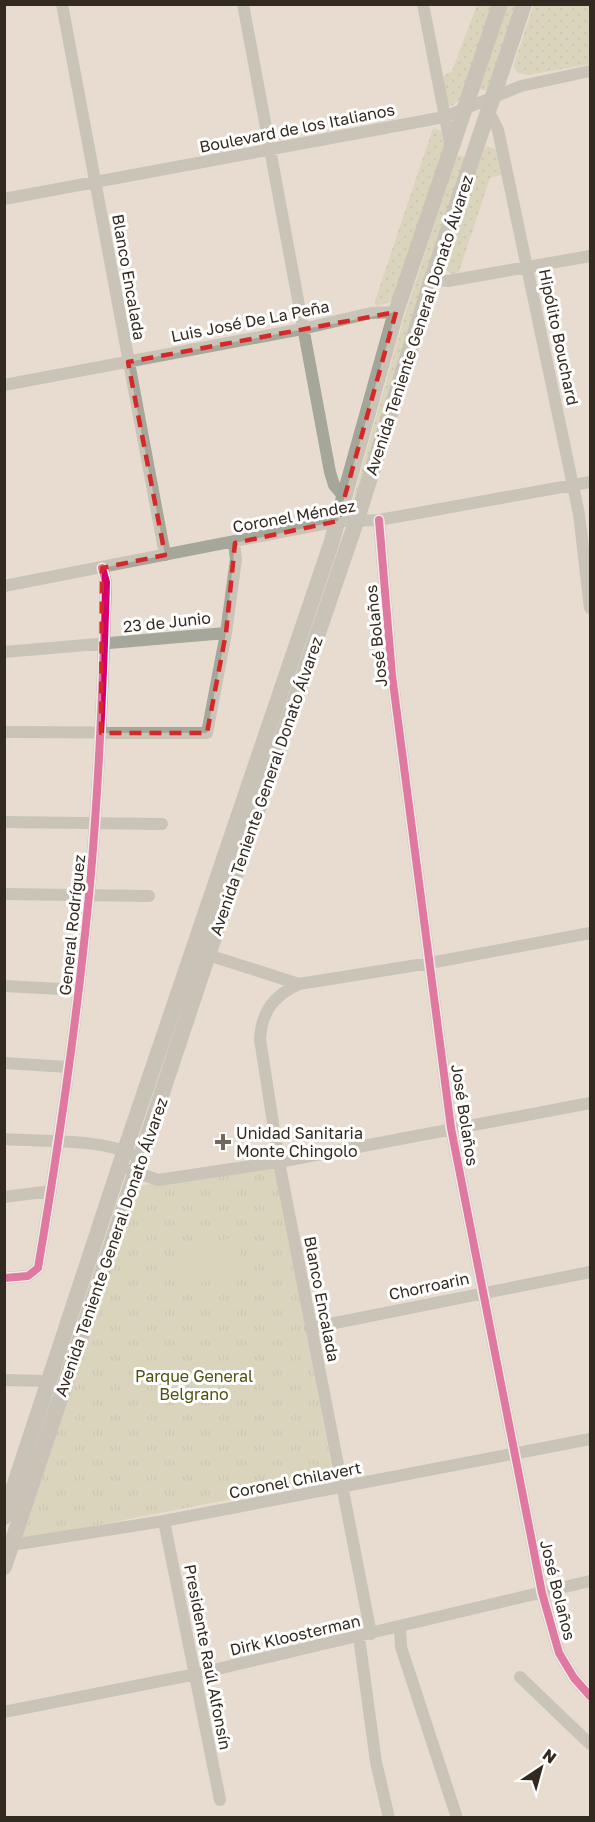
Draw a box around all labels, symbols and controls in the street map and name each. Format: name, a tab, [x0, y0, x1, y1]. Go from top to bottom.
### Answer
street label: Boulevard de los Italianos	[198, 99, 396, 157]
street label: Avenida Teniente General Donato Álvarez	[361, 172, 477, 478]
street label: Blanco Encalada	[108, 213, 150, 341]
street label: Hipólito Bouchard	[535, 267, 583, 407]
street label: Luis José De La Peña	[169, 296, 331, 346]
street label: Coronel Méndez	[231, 495, 357, 537]
street label: José Bolaños	[361, 584, 391, 688]
street label: 23 de Junio	[122, 607, 212, 637]
street label: Avenida Teniente General Donato Álvarez	[205, 634, 327, 938]
street label: General Rodríguez	[55, 854, 89, 996]
street label: José Bolaños	[447, 1063, 483, 1167]
street label: Avenida Teniente General Donato Álvarez	[50, 1095, 172, 1399]
place label: Unidad Sanitaria Monte Chingolo	[236, 1123, 363, 1161]
marker: Unidad Sanitaria Monte Chingolo	[214, 1133, 232, 1151]
street label: Blanco Encalada	[300, 1235, 344, 1363]
street label: Chorroarin	[387, 1268, 471, 1304]
park label: Parque General Belgrano	[135, 1366, 253, 1404]
street label: Coronel Chilavert	[227, 1457, 363, 1503]
street label: José Bolaños	[536, 1538, 580, 1642]
street label: Presidente Raúl Alfonsín	[180, 1563, 236, 1751]
street label: Dirk Kloosterman	[228, 1610, 362, 1660]
north arrow	[511, 1738, 571, 1798]
text: N	[539, 1744, 561, 1768]

